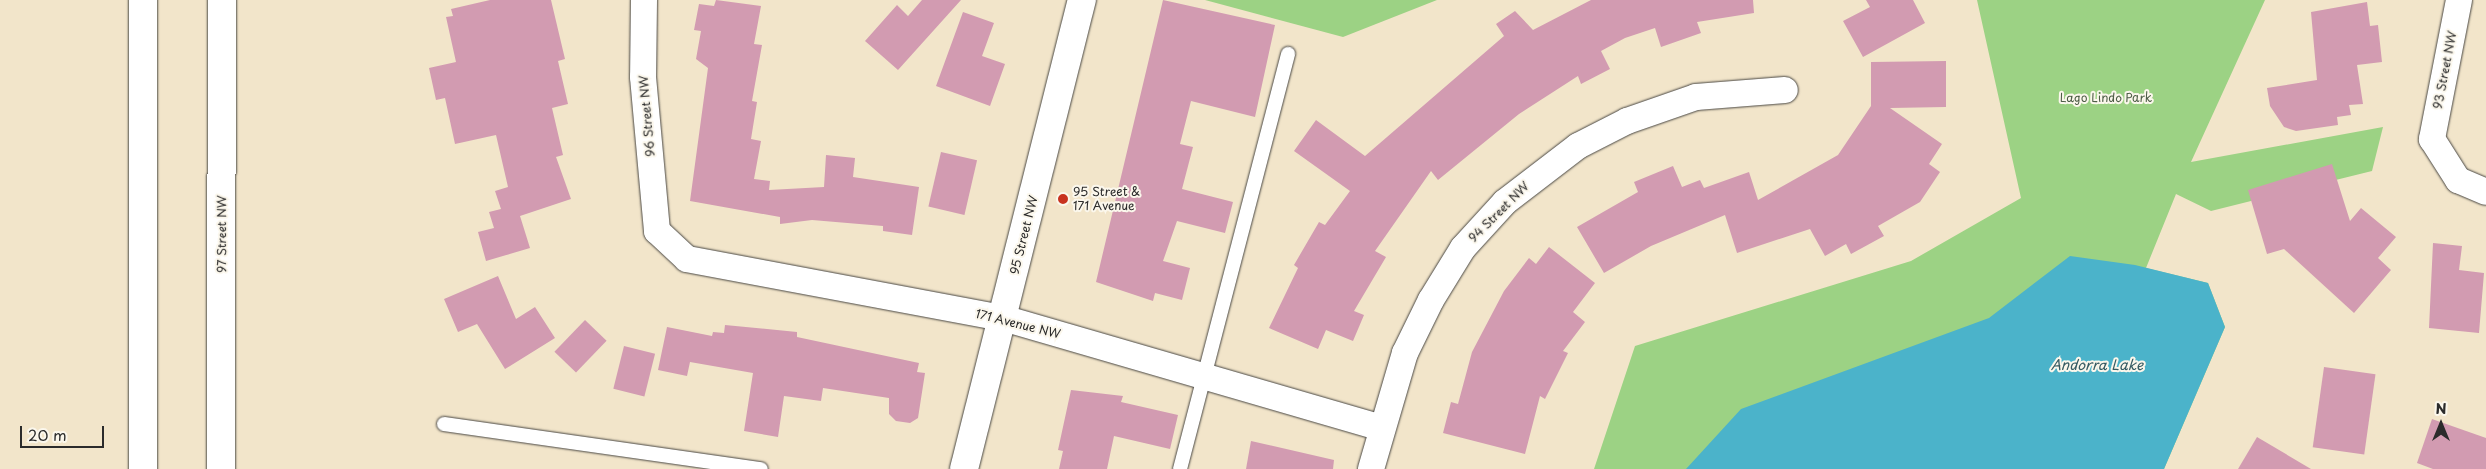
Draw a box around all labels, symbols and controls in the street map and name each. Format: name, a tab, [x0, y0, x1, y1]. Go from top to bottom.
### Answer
street label: 93 Street NW	[2430, 29, 2460, 111]
street label: 96 Street NW	[636, 75, 658, 157]
park label: Lago Lindo Park	[2060, 91, 2152, 105]
street label: 94 Street NW	[1465, 178, 1533, 246]
place label: 95 Street & 171 Avenue	[1073, 185, 1140, 213]
marker: 95 Street & 171 Avenue	[1057, 193, 1069, 205]
street label: 97 Street NW	[215, 194, 229, 274]
street label: 95 Street NW	[1007, 194, 1041, 276]
street label: 171 Avenue NW	[974, 306, 1062, 342]
water label: Andorra Lake	[2051, 357, 2143, 373]
text: N	[2435, 398, 2447, 419]
north arrow	[2416, 399, 2466, 449]
scale bar	[22, 416, 106, 448]
text: 20 m	[28, 423, 67, 446]

